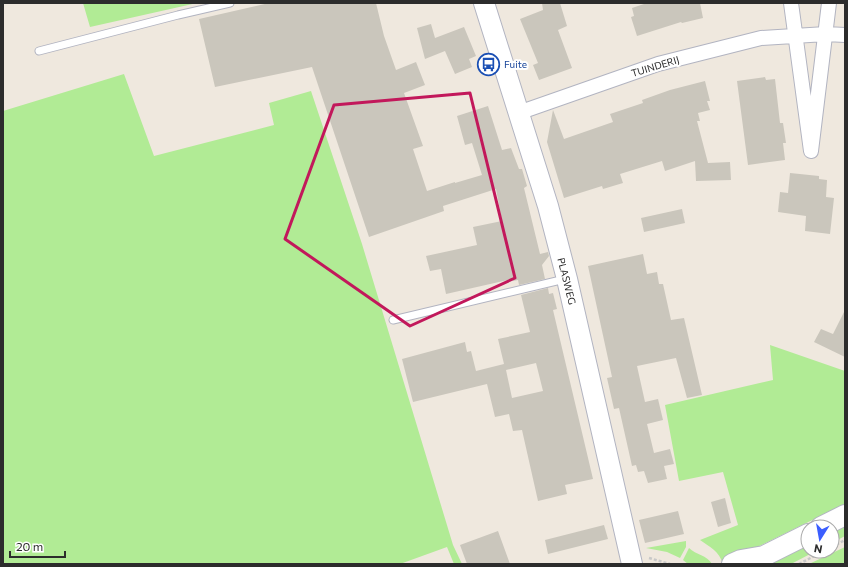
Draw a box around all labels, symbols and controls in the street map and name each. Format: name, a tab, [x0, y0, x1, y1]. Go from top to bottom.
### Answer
bus stop icon: Fuite	[476, 51, 502, 77]
street label: TUINDERIJ	[629, 53, 681, 79]
place label: Fuite	[504, 58, 527, 70]
street label: PLASWEG	[555, 256, 579, 306]
north arrow	[800, 519, 840, 559]
scale bar	[10, 533, 65, 559]
text: 20 m	[16, 539, 43, 553]
text: N	[813, 542, 823, 556]

